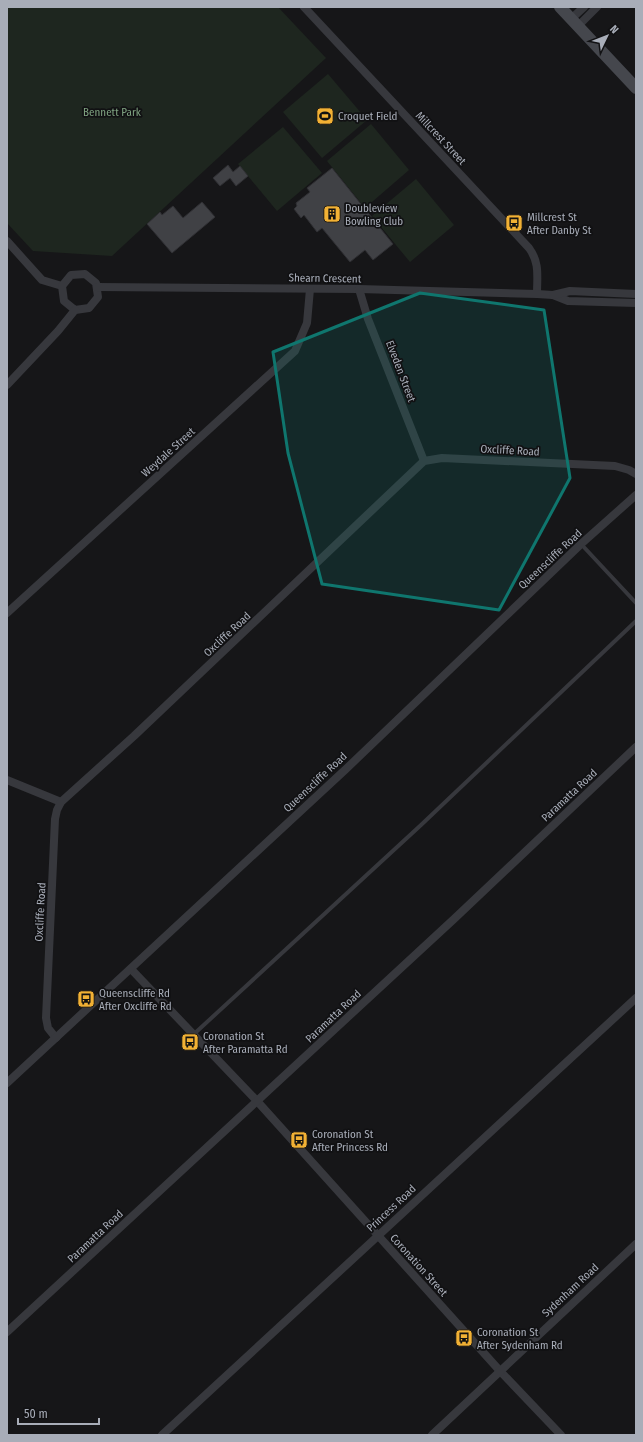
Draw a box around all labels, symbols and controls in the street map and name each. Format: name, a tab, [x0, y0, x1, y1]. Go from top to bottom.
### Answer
north arrow	[587, 16, 627, 56]
text: N	[607, 23, 621, 36]
park label: Bennett Park	[83, 106, 142, 119]
sports icon: Croquet Field	[315, 106, 335, 126]
street label: Millcrest Street	[413, 109, 469, 168]
place label: Croquet Field	[338, 110, 397, 123]
place label: Doubleview Bowling Club	[345, 202, 403, 228]
building icon: Doubleview Bowling Club	[322, 204, 342, 224]
place label: Millcrest St After Danby St	[527, 211, 592, 237]
bus stop icon: Millcrest St After Danby St	[504, 213, 524, 233]
street label: Shearn Crescent	[289, 271, 362, 286]
street label: Elveden Street	[383, 339, 418, 404]
street label: Weydale Street	[139, 425, 198, 480]
street label: Oxcliffe Road	[480, 442, 540, 459]
street label: Queenscliffe Road	[516, 527, 585, 592]
street label: Oxcliffe Road	[201, 609, 253, 659]
street label: Queenscliffe Road	[281, 750, 350, 815]
street label: Paramatta Road	[539, 766, 600, 824]
street label: Oxcliffe Road	[32, 882, 49, 942]
place label: Queenscliffe Rd After Oxcliffe Rd	[99, 987, 172, 1013]
street label: Paramatta Road	[303, 987, 364, 1045]
bus stop icon: Queenscliffe Rd After Oxcliffe Rd	[76, 989, 96, 1009]
place label: Coronation St After Paramatta Rd	[203, 1030, 288, 1056]
bus stop icon: Coronation St After Paramatta Rd	[180, 1032, 200, 1052]
place label: Coronation St After Princess Rd	[312, 1128, 388, 1154]
bus stop icon: Coronation St After Princess Rd	[289, 1130, 309, 1150]
street label: Princess Road	[364, 1182, 419, 1234]
street label: Paramatta Road	[65, 1207, 126, 1265]
street label: Coronation Street	[387, 1232, 450, 1299]
street label: Sydenham Road	[539, 1261, 601, 1320]
place label: Coronation St After Sydenham Rd	[477, 1326, 563, 1352]
bus stop icon: Coronation St After Sydenham Rd	[454, 1328, 474, 1348]
scale bar	[18, 1400, 99, 1426]
text: 50 m	[24, 1407, 48, 1421]

